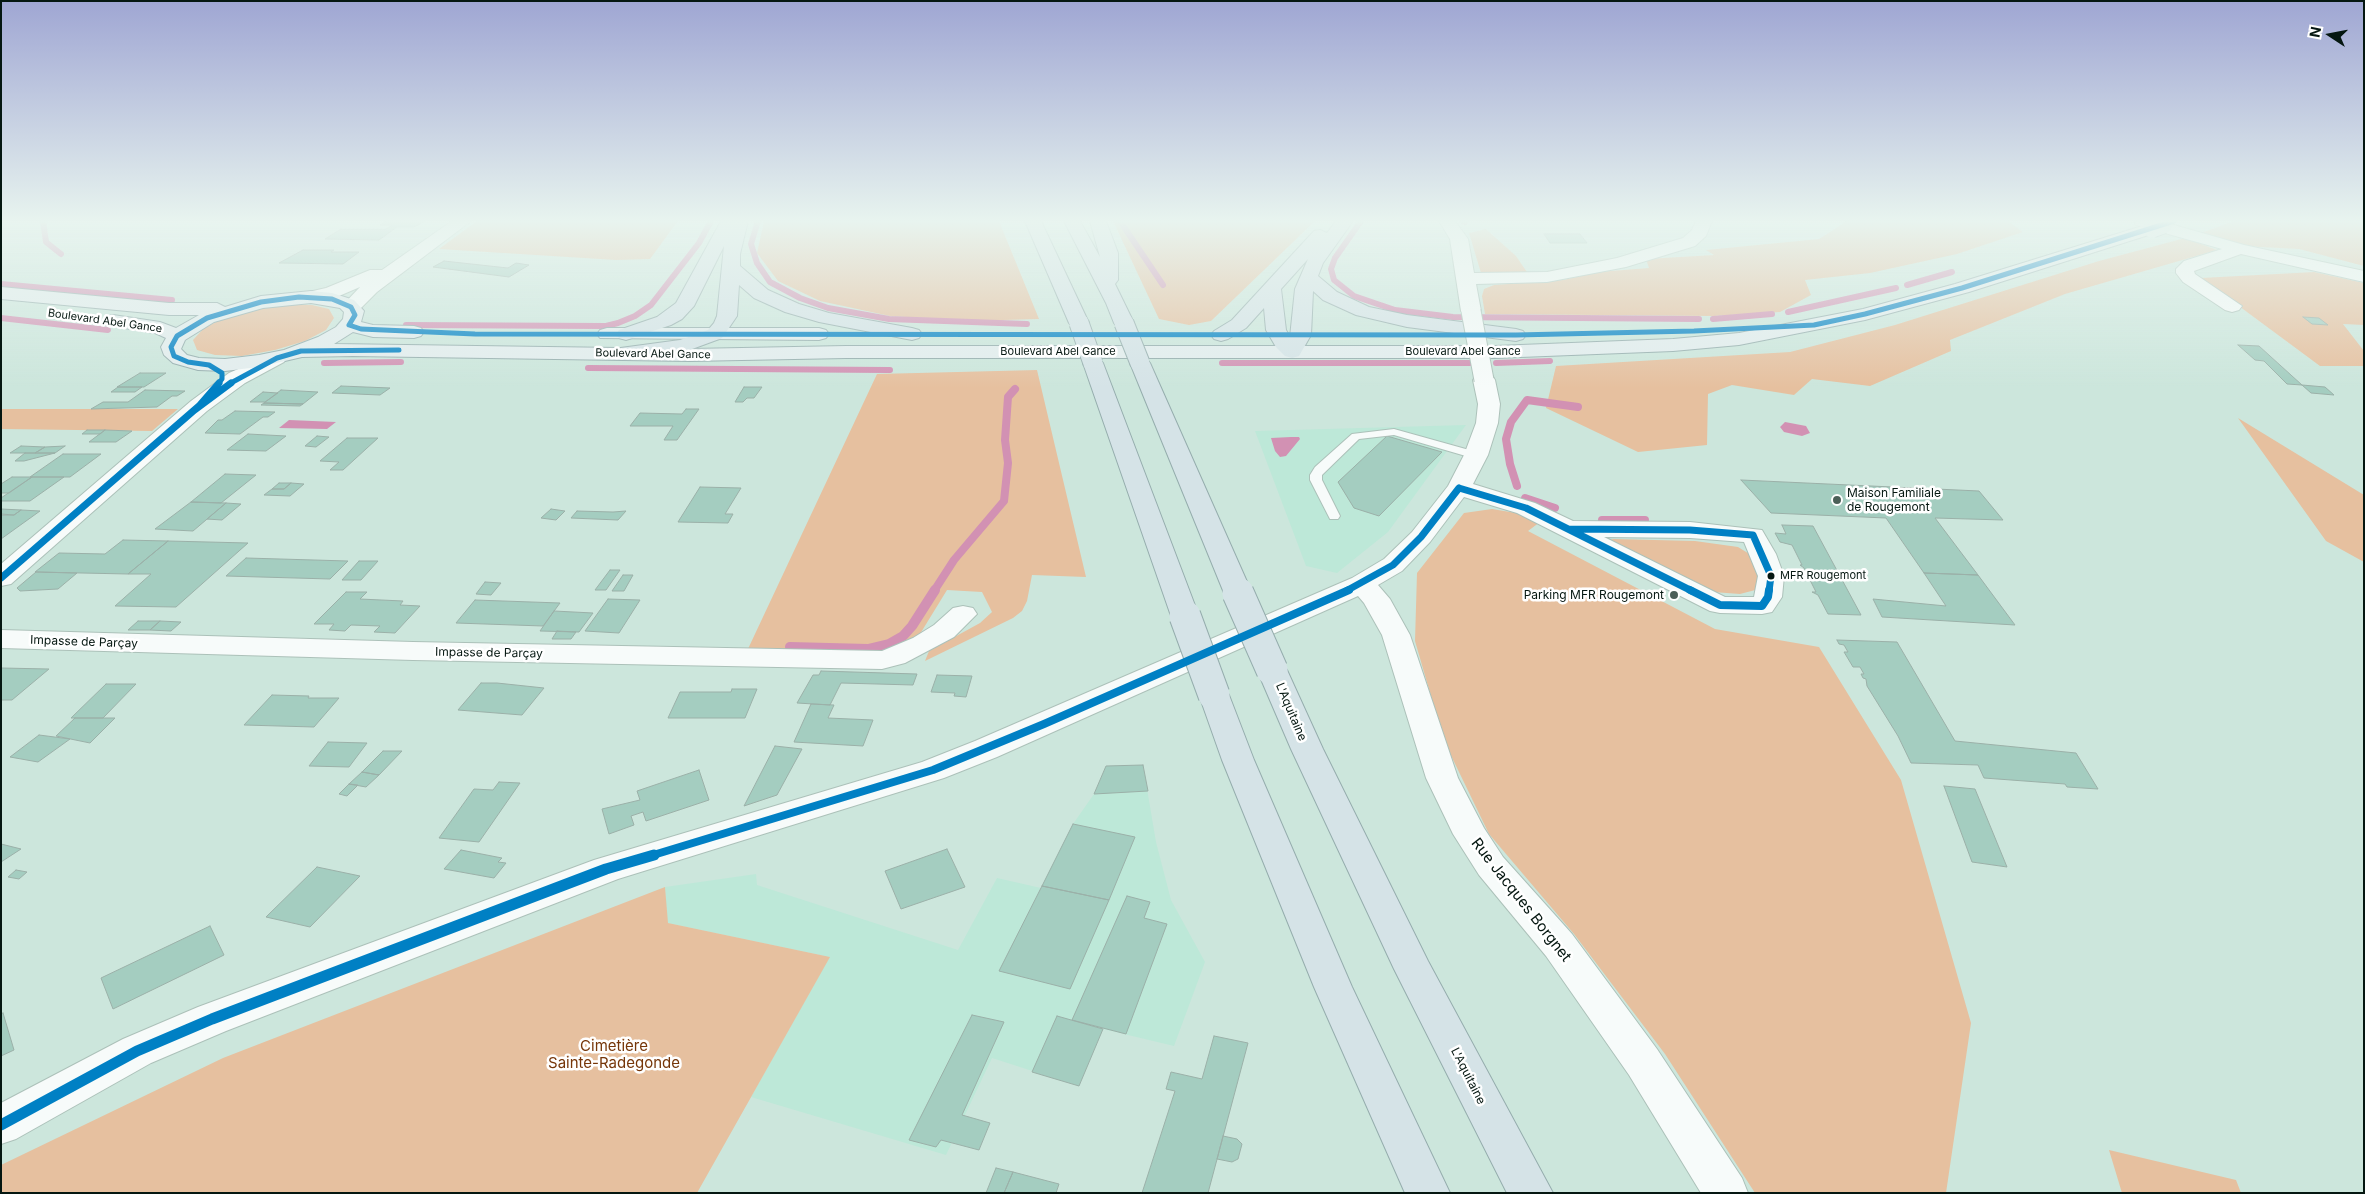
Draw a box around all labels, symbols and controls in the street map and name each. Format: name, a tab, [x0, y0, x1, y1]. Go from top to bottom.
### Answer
north arrow	[2305, 10, 2355, 60]
text: N	[2305, 25, 2324, 39]
street label: Boulevard Abel Gance	[47, 306, 163, 336]
street label: Boulevard Abel Gance	[1000, 345, 1116, 359]
street label: Boulevard Abel Gance	[1405, 345, 1521, 359]
street label: Boulevard Abel Gance	[595, 346, 711, 362]
place label: Maison Familiale de Rougemont	[1847, 486, 1941, 514]
marker: Maison Familiale de Rougemont	[1831, 494, 1843, 506]
place label: MFR Rougemont	[1780, 569, 1866, 583]
marker: MFR Rougemont	[1766, 571, 1776, 581]
place label: Parking MFR Rougemont	[1524, 588, 1664, 602]
marker: Parking MFR Rougemont	[1668, 589, 1680, 601]
street label: Impasse de Parçay	[30, 633, 138, 651]
street label: Impasse de Parçay	[435, 645, 543, 661]
street label: L'Aquitaine	[1272, 681, 1310, 743]
street label: Rue Jacques Borgnet	[1467, 835, 1575, 965]
park label: Cimetière Sainte-Radegonde	[548, 1037, 680, 1072]
street label: L'Aquitaine	[1448, 1045, 1488, 1107]

